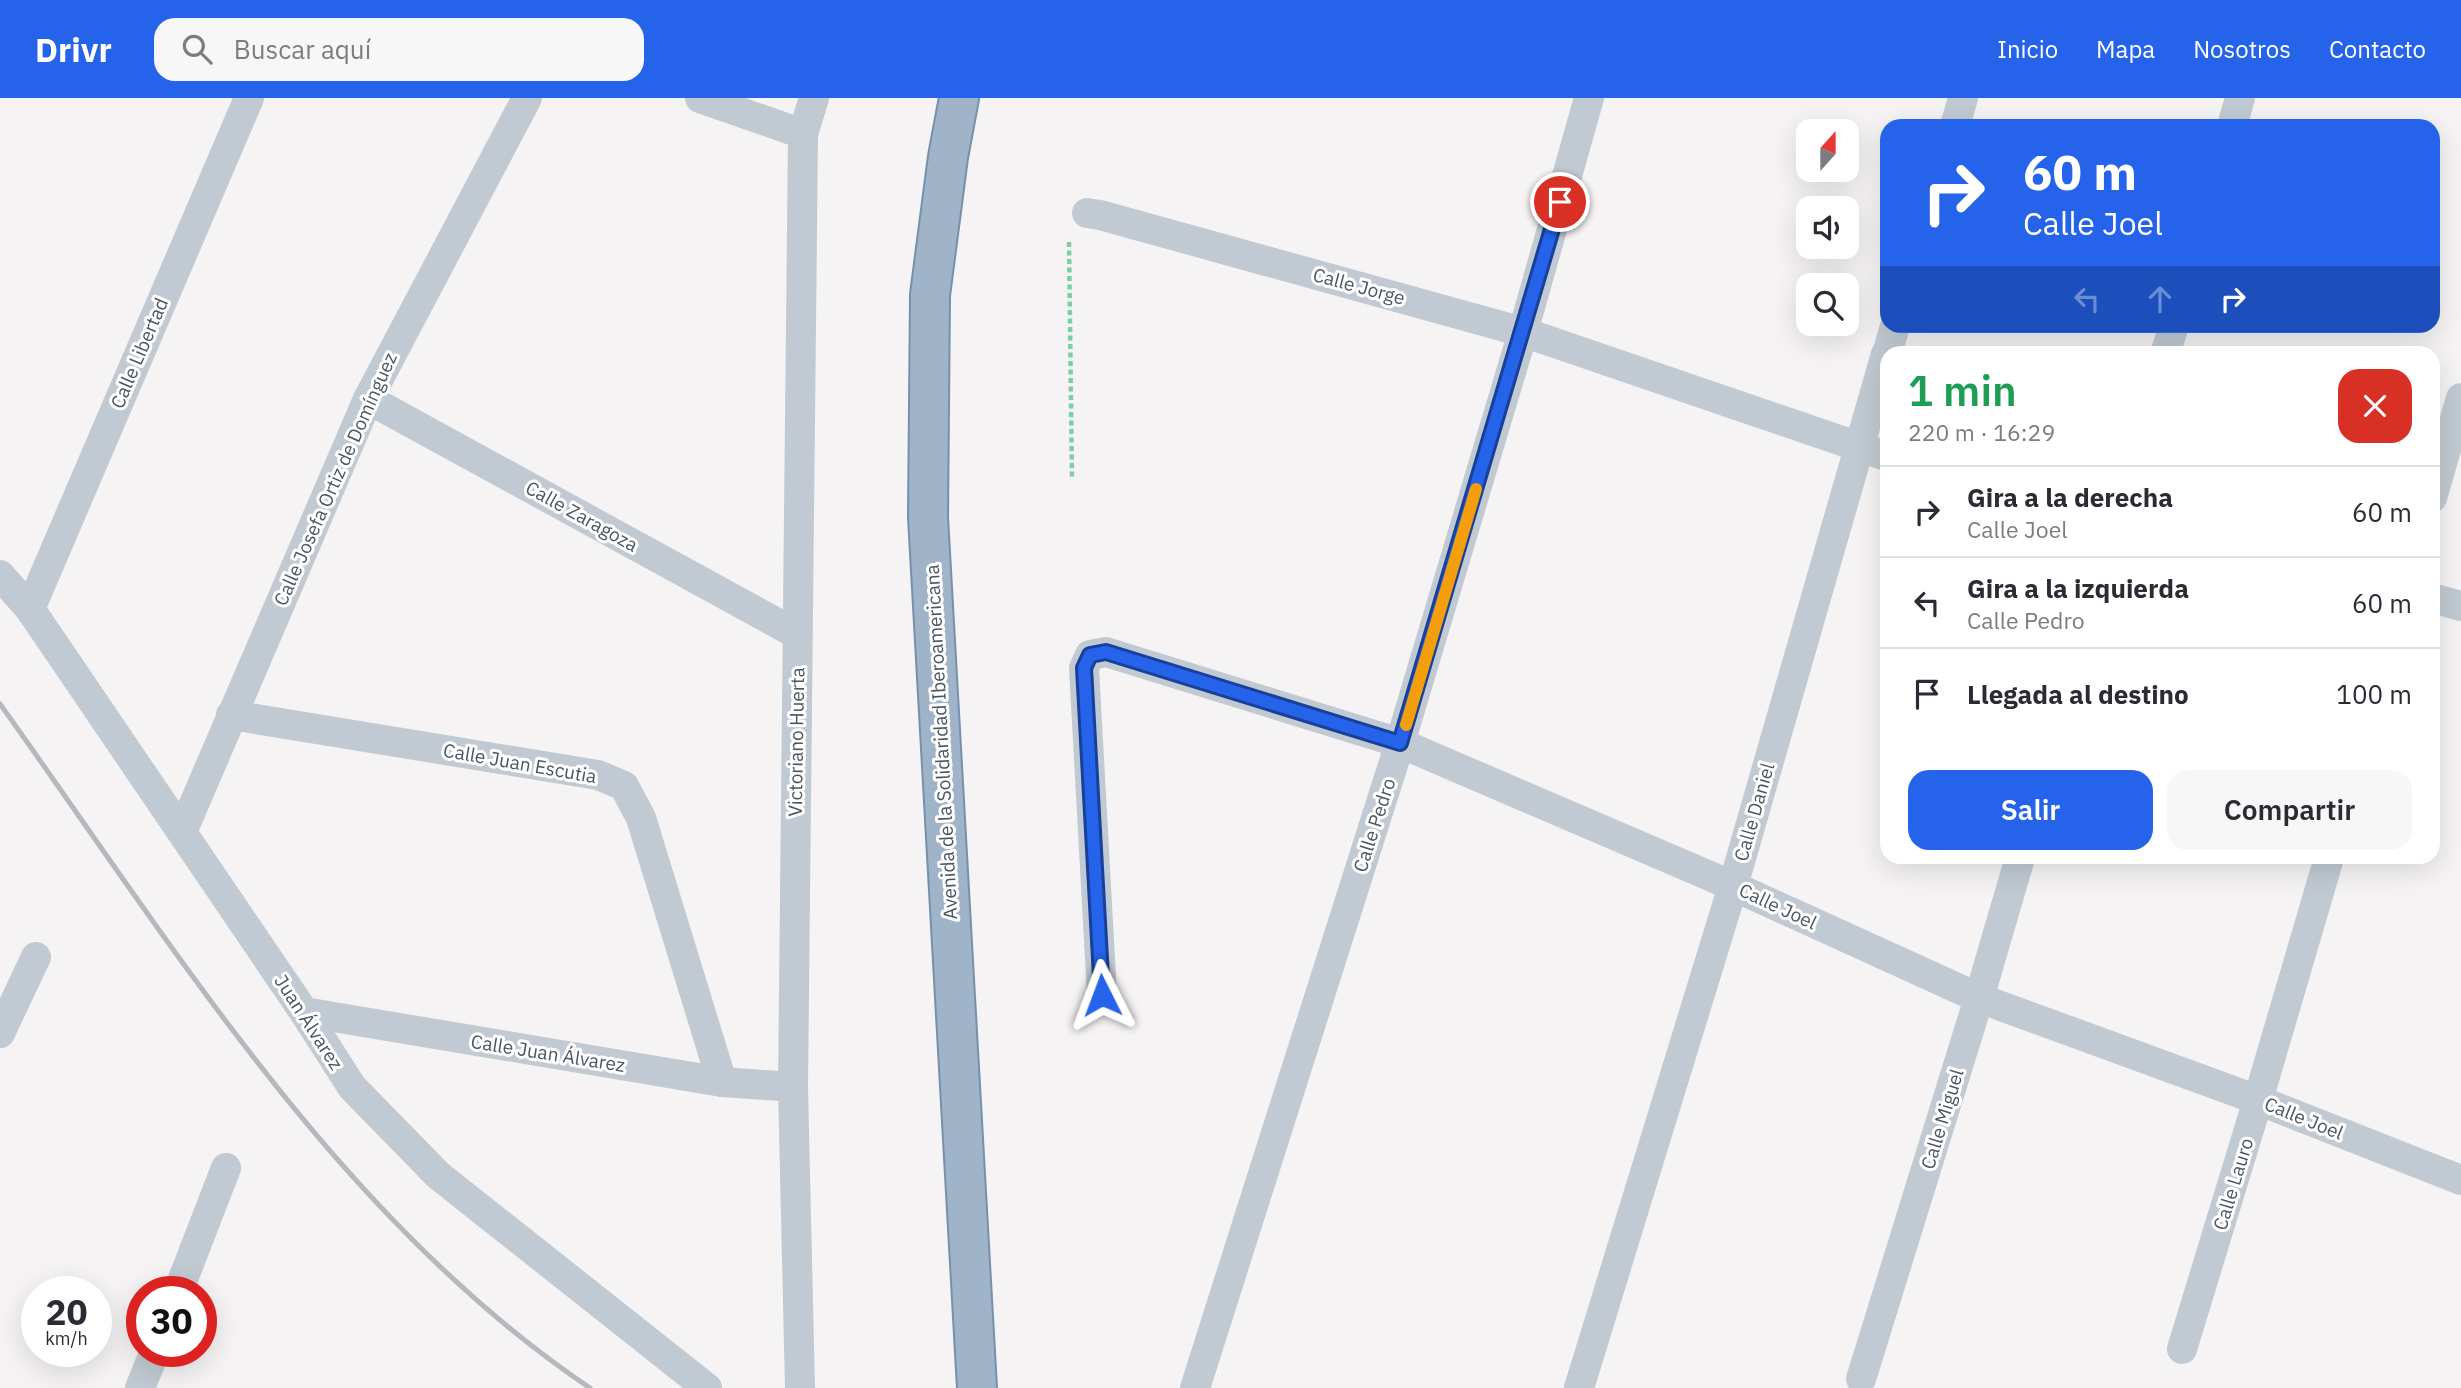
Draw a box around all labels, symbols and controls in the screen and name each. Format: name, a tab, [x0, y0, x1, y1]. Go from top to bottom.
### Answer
search box	[154, 18, 644, 81]
text: Drivr	[35, 28, 112, 71]
icon: search	[178, 30, 216, 68]
text: Buscar aquí	[234, 32, 371, 66]
text: Inicio	[1997, 33, 2058, 65]
text: Mapa	[2096, 33, 2155, 65]
text: Nosotros	[2193, 33, 2291, 65]
text: Contacto	[2329, 33, 2426, 65]
north arrow	[1796, 119, 1858, 182]
map controls	[1796, 119, 1859, 336]
text: 60 m	[2023, 140, 2137, 203]
icon: right	[1908, 147, 1999, 238]
pin	[1530, 172, 1590, 232]
icon: arrive	[1541, 183, 1579, 221]
button: sound	[1796, 196, 1859, 259]
text: Calle Joel	[2023, 202, 2163, 244]
street label: Calle Jorge	[1310, 262, 1408, 310]
button: search	[1796, 273, 1859, 336]
icon: left	[2068, 280, 2106, 318]
icon: ahead	[2141, 280, 2179, 318]
icon: right	[2214, 280, 2252, 318]
street label: Calle Libertad	[105, 294, 173, 412]
street label: Calle Josefa Ortiz de Domínguez	[268, 349, 402, 609]
text: 1 min	[1908, 363, 2017, 418]
button: close	[2338, 369, 2412, 443]
text: 220 m · 16:29	[1908, 417, 2055, 447]
street label: Calle Zaragoza	[522, 475, 642, 557]
text: Gira a la derecha	[1967, 480, 2173, 514]
icon: right	[1908, 493, 1946, 531]
text: 60 m	[2352, 495, 2412, 529]
text: Calle Joel	[1967, 514, 2068, 544]
street label: Avenida de la Solidaridad Iberoamericana	[920, 564, 962, 920]
text: Gira a la izquierda	[1967, 571, 2189, 605]
icon: left	[1908, 584, 1946, 622]
text: 60 m	[2352, 586, 2412, 620]
text: Calle Pedro	[1967, 605, 2085, 635]
street label: Victoriano Huerta	[783, 667, 809, 817]
icon: arrive	[1908, 675, 1946, 713]
text: Llegada al destino	[1967, 677, 2189, 711]
text: 100 m	[2336, 677, 2412, 711]
street label: Calle Juan Escutia	[441, 738, 599, 788]
street label: Calle Daniel	[1729, 760, 1779, 864]
button: Salir	[1908, 770, 2153, 850]
button: Compartir	[2167, 770, 2412, 850]
street label: Calle Pedro	[1348, 775, 1400, 875]
street label: Calle Joel	[1735, 878, 1821, 934]
position arrow	[1065, 958, 1139, 1032]
street label: Juan Álvarez	[269, 970, 349, 1074]
street label: Calle Juan Álvarez	[469, 1029, 627, 1077]
street label: Calle Miguel	[1915, 1066, 1969, 1172]
street label: Calle Joel	[2261, 1091, 2347, 1145]
street label: Calle Lauro	[2208, 1135, 2258, 1233]
speed limit sign: 30	[126, 1276, 217, 1367]
text: 20	[45, 1289, 88, 1335]
text: km/h	[45, 1327, 88, 1350]

